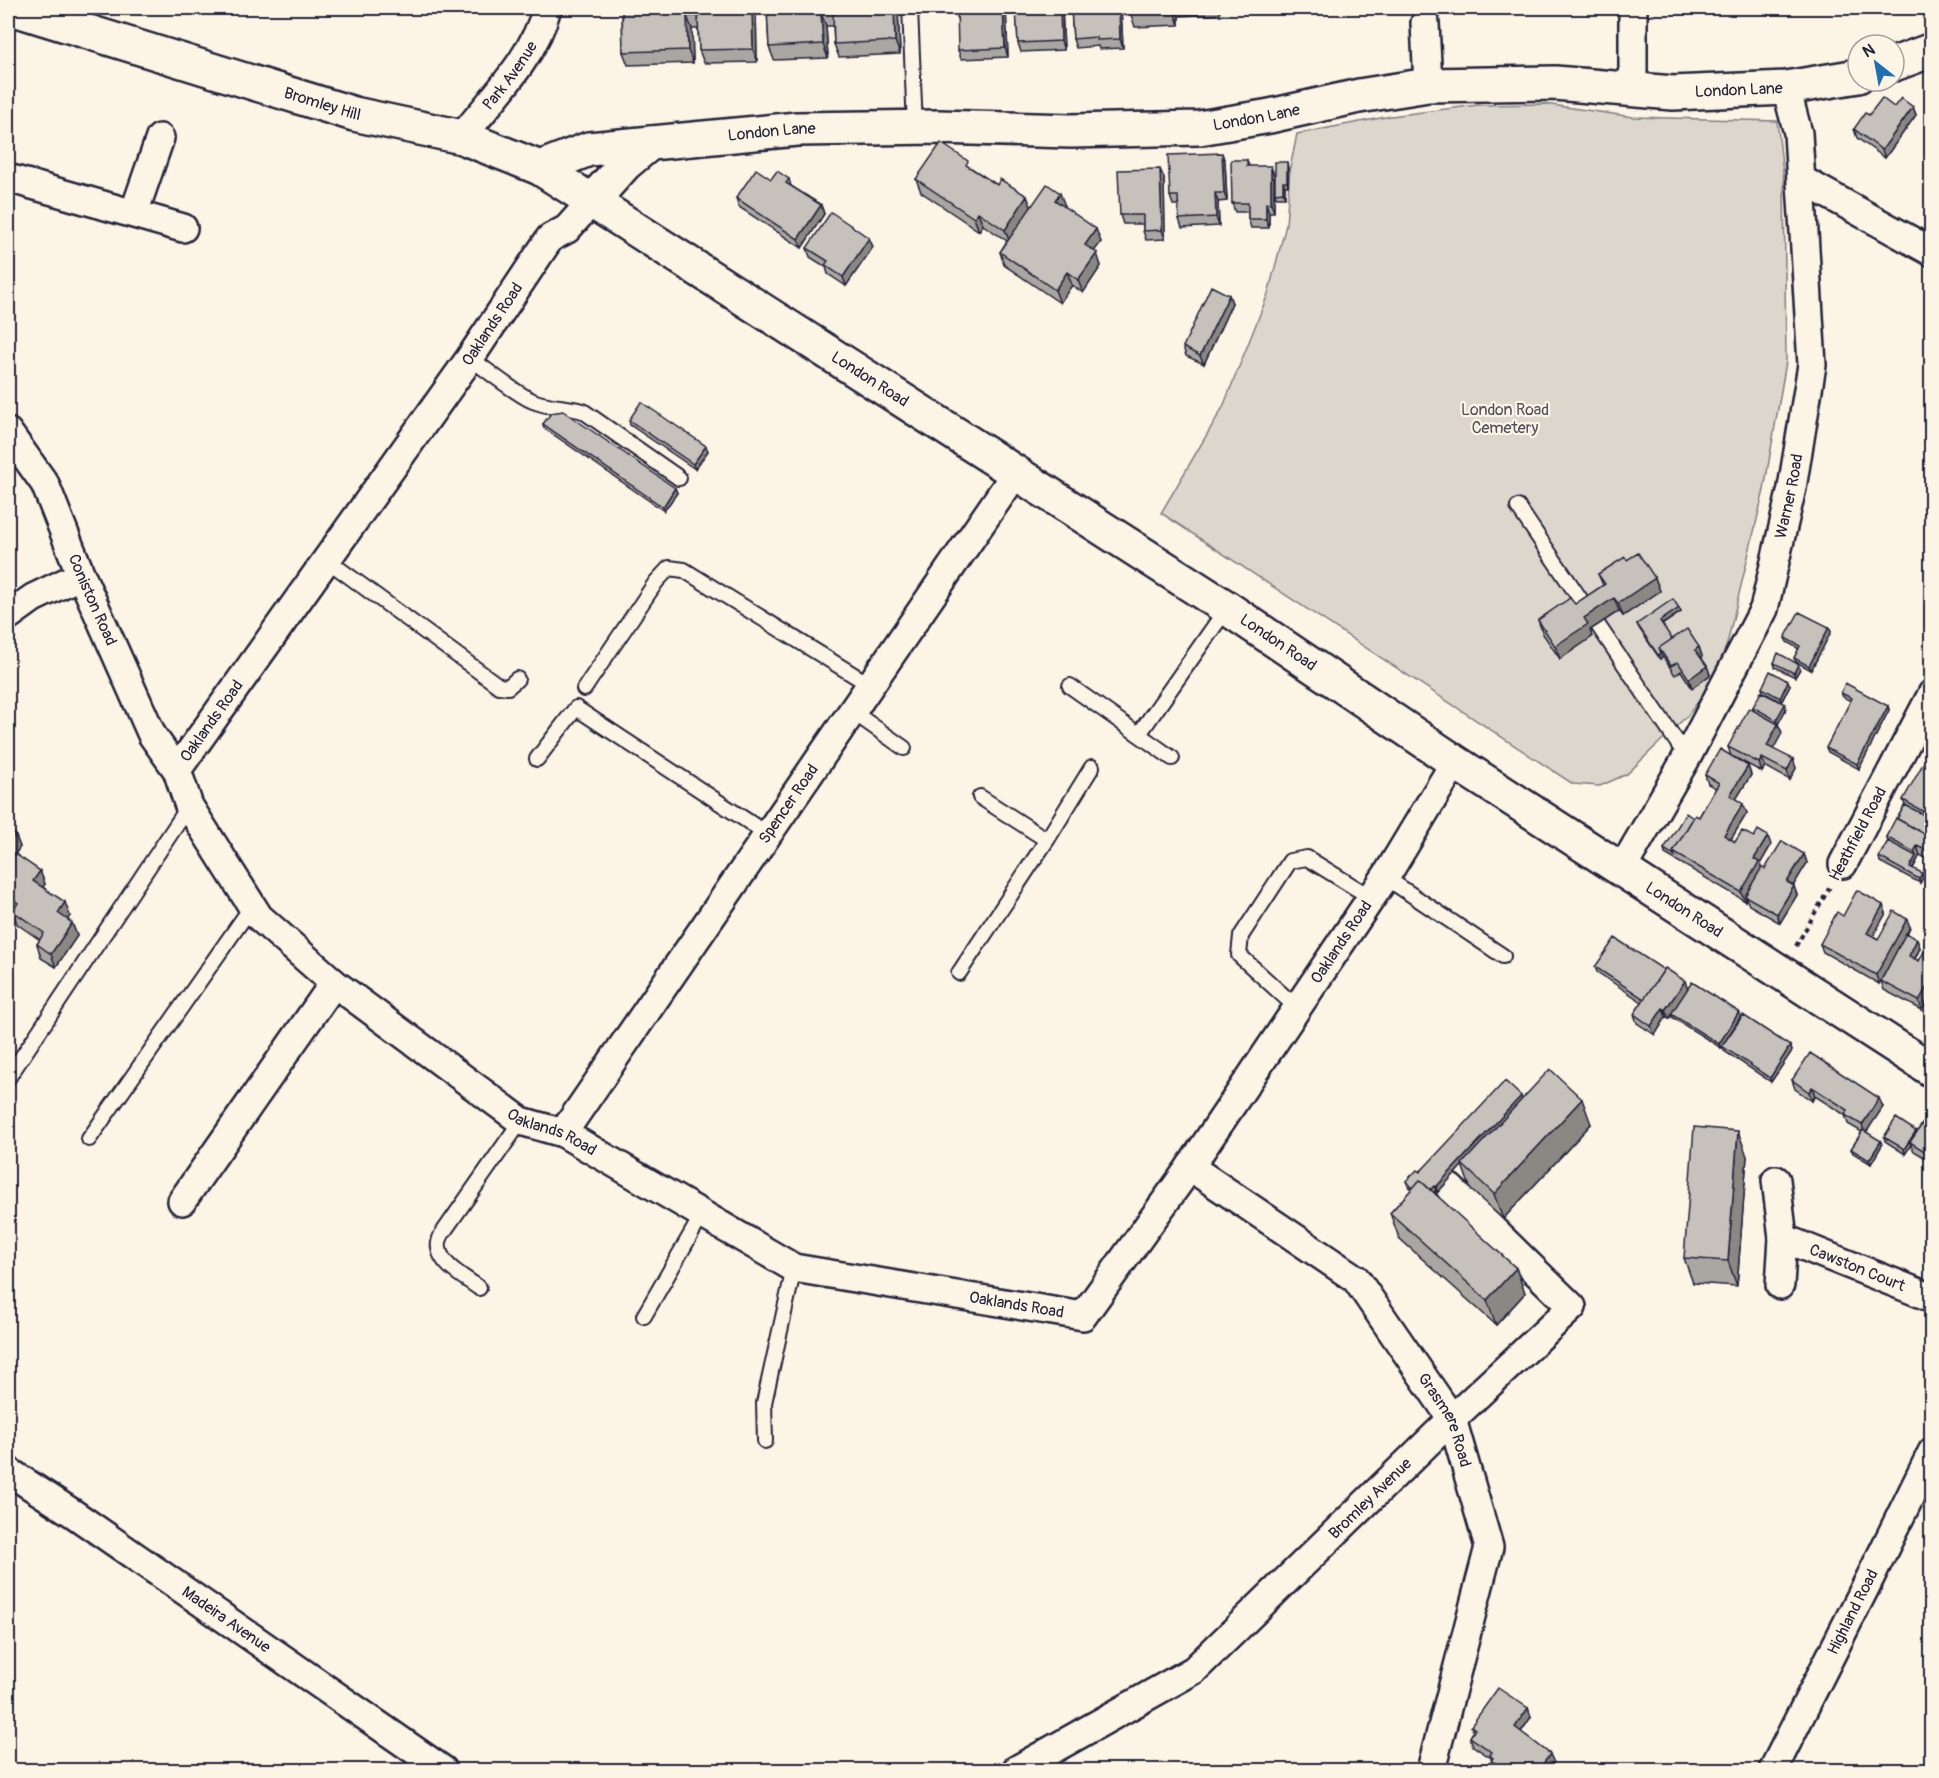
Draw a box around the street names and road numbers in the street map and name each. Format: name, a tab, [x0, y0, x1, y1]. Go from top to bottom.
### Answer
street label: Park Avenue	[478, 38, 542, 114]
street label: London Lane	[1694, 78, 1783, 102]
street label: Bromley Hill	[282, 83, 363, 125]
street label: London Lane	[1212, 100, 1302, 135]
street label: London Lane	[727, 119, 816, 146]
street label: Oaklands Road	[458, 279, 527, 370]
street label: London Road	[827, 347, 912, 411]
street label: Warner Road	[1771, 452, 1807, 541]
street label: Coniston Road	[64, 551, 121, 649]
street label: London Road	[1236, 610, 1320, 676]
street label: Oaklands Road	[176, 676, 248, 766]
street label: Spencer Road	[754, 760, 823, 848]
street label: Heathfield Road	[1825, 783, 1891, 885]
street label: London Road	[1642, 878, 1727, 942]
street label: Oaklands Road	[1306, 897, 1377, 987]
street label: Oaklands Road	[503, 1104, 600, 1160]
street label: Cawston Court	[1806, 1240, 1908, 1296]
street label: Oaklands Road	[968, 1287, 1065, 1323]
street label: Grasmere Road	[1413, 1369, 1475, 1469]
street label: Bromley Avenue	[1324, 1454, 1416, 1543]
street label: Highland Road	[1823, 1566, 1883, 1658]
street label: Madeira Avenue	[178, 1582, 275, 1657]

